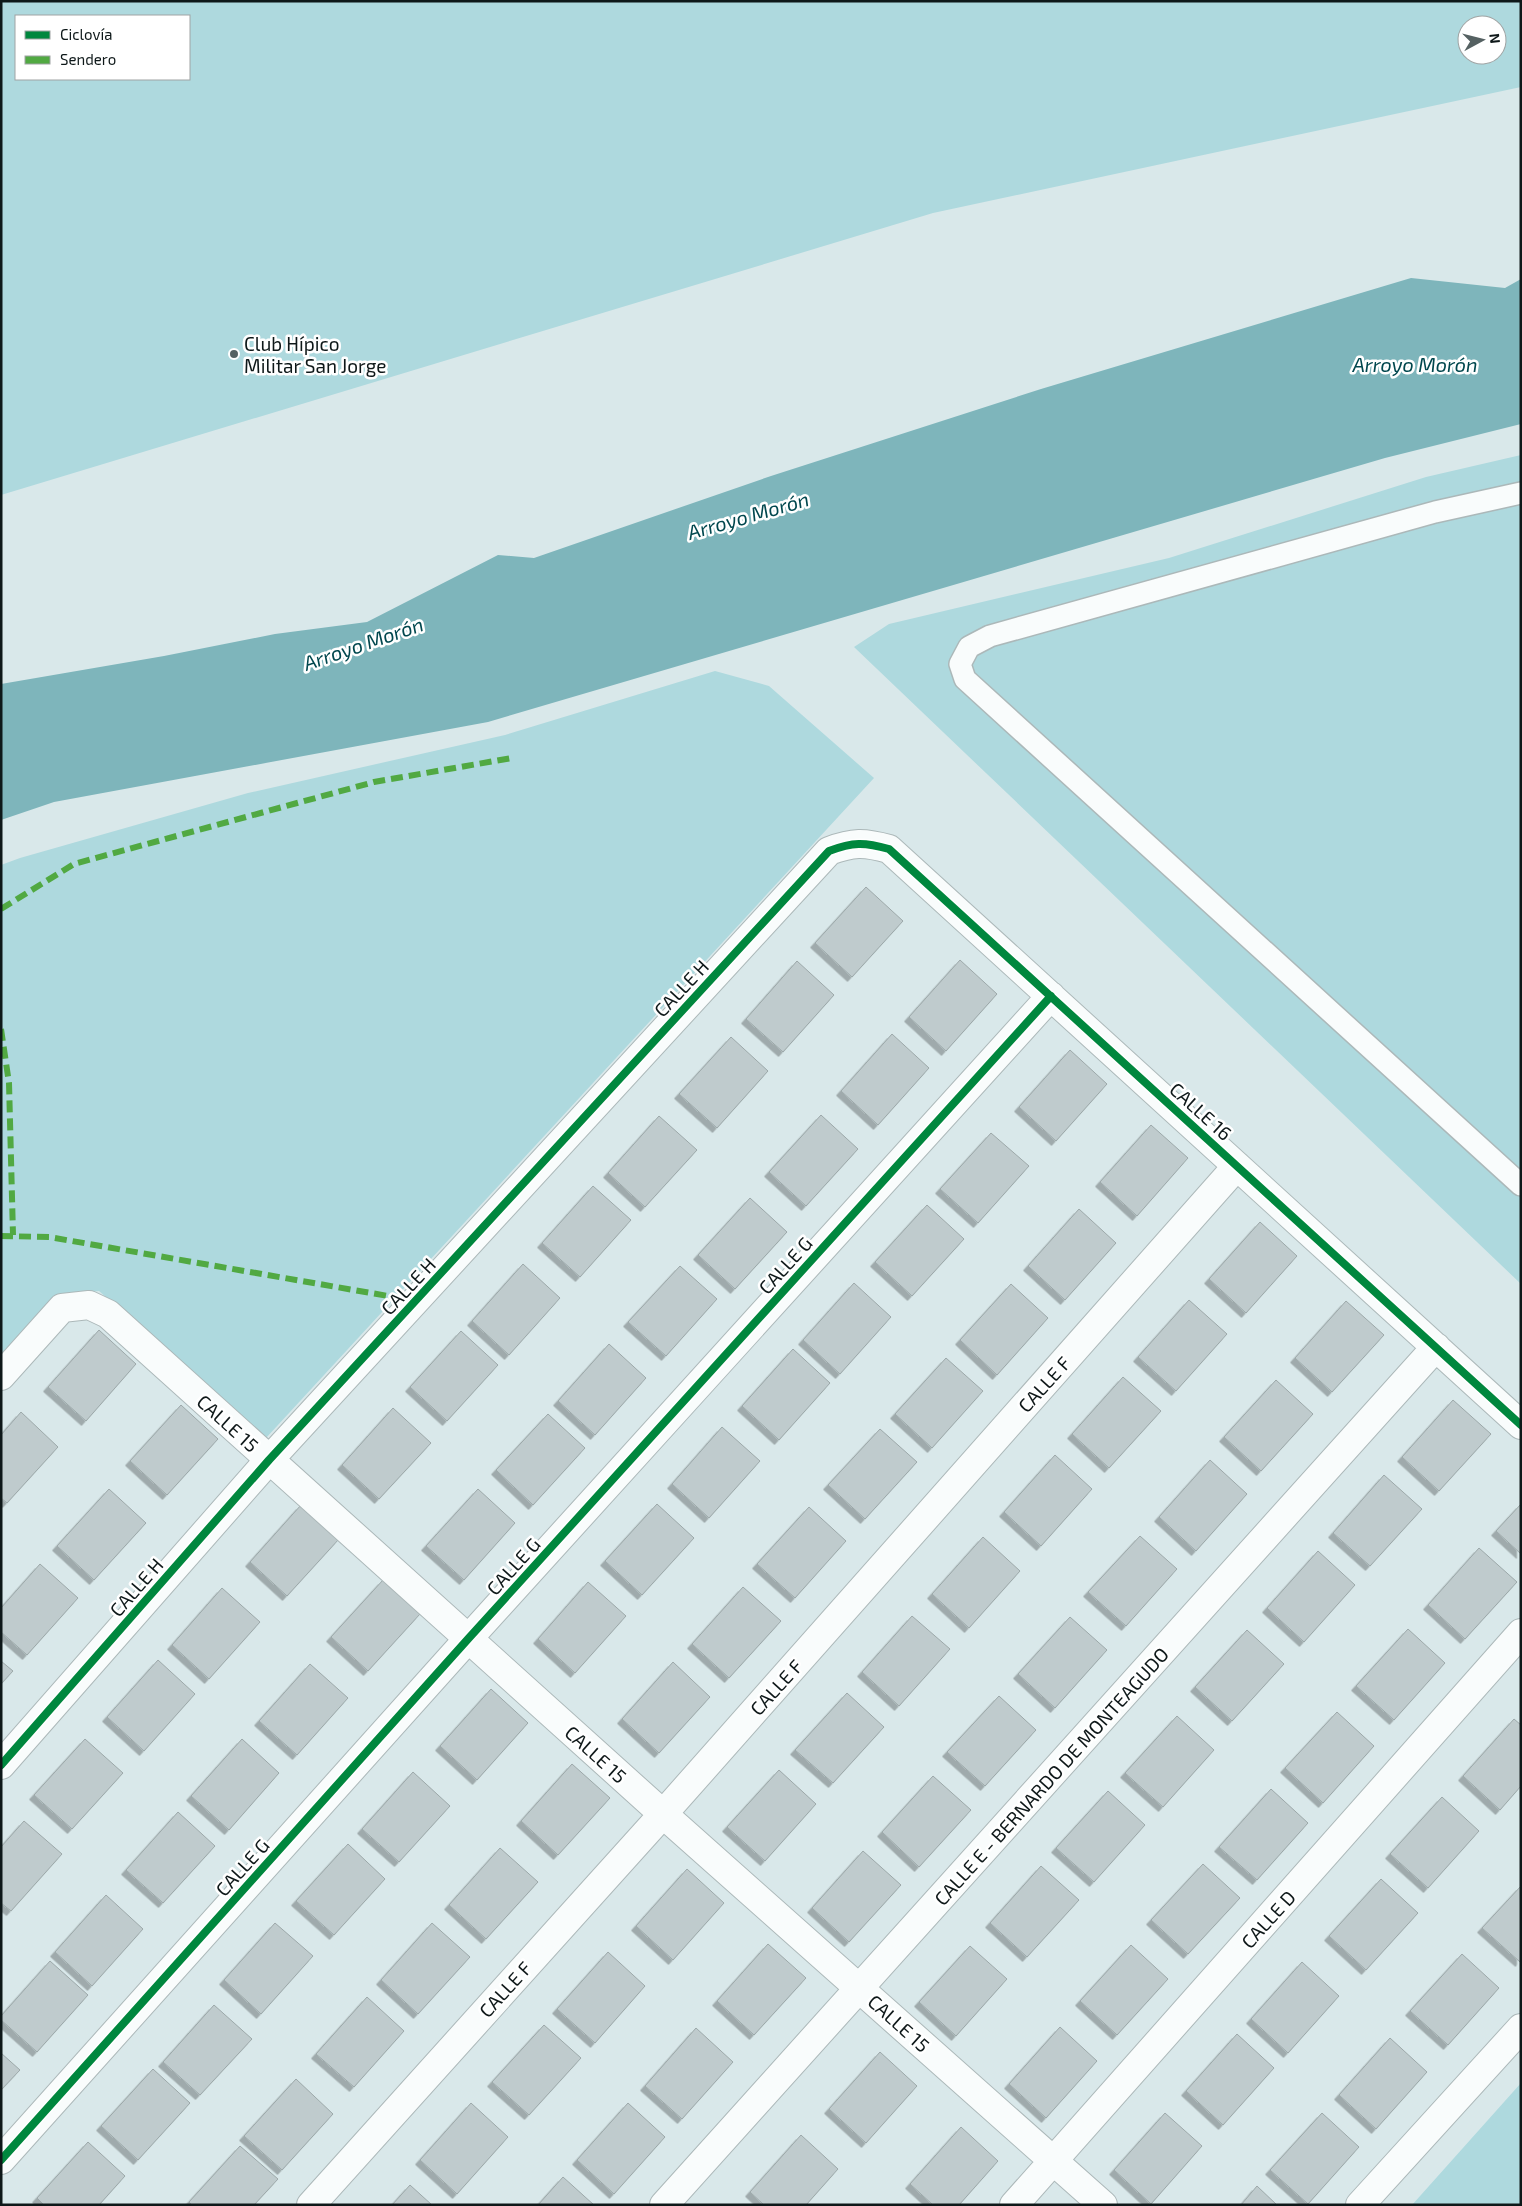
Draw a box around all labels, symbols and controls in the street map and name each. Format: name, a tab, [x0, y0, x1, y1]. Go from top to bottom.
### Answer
legend	[15, 15, 190, 80]
north arrow	[1457, 15, 1507, 65]
text: Ciclovía	[60, 25, 112, 43]
text: N	[1486, 32, 1504, 44]
text: Sendero	[60, 50, 116, 68]
place label: Club Hípico Militar San Jorge	[244, 332, 386, 377]
marker: Club Hípico Militar San Jorge	[228, 348, 240, 360]
water label: Arroyo Morón	[1351, 352, 1478, 377]
water label: Arroyo Morón	[684, 486, 812, 545]
water label: Arroyo Morón	[299, 611, 426, 676]
street label: CALLE H	[649, 955, 713, 1021]
street label: CALLE 16	[1165, 1077, 1237, 1145]
street label: CALLE G	[753, 1232, 817, 1298]
street label: CALLE H	[376, 1253, 440, 1319]
street label: CALLE F	[1013, 1351, 1075, 1417]
street label: CALLE 15	[193, 1389, 263, 1457]
street label: CALLE G	[481, 1533, 545, 1599]
street label: CALLE H	[104, 1553, 168, 1621]
street label: CALLE E - BERNARDO DE MONTEAGUDO	[929, 1642, 1173, 1910]
street label: CALLE F	[745, 1654, 807, 1720]
street label: CALLE 15	[561, 1720, 631, 1788]
street label: CALLE G	[210, 1834, 274, 1900]
street label: CALLE D	[1236, 1885, 1300, 1953]
street label: CALLE F	[474, 1956, 536, 2022]
street label: CALLE 15	[864, 1989, 934, 2057]

